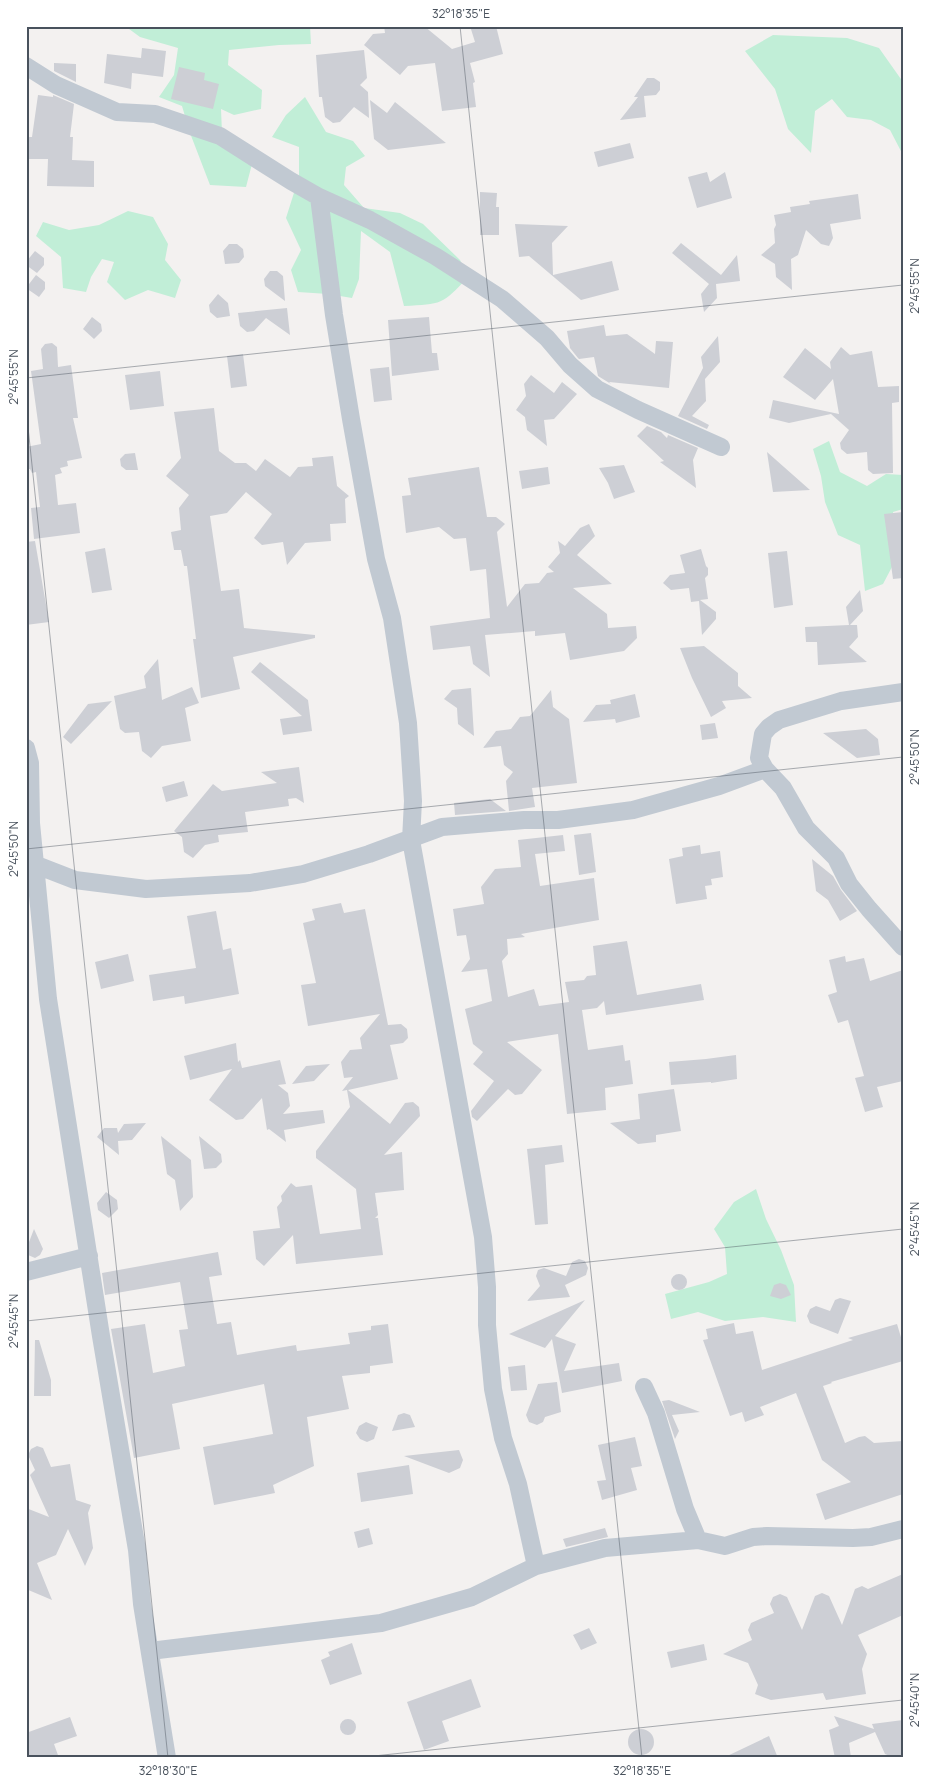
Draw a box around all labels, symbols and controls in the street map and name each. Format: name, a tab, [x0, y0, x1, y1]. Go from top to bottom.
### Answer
text: 32°18'35"E	[432, 5, 490, 22]
text: 2°45'55"N	[906, 258, 923, 314]
text: 2°45'55"N	[5, 349, 22, 405]
text: 2°45'50"N	[906, 729, 923, 785]
text: 2°45'50"N	[5, 821, 22, 877]
text: 2°45'45"N	[906, 1202, 923, 1256]
text: 2°45'45"N	[5, 1294, 22, 1348]
text: 2°45'40"N	[906, 1673, 923, 1727]
text: 32°18'30"E	[139, 1762, 197, 1779]
text: 32°18'35"E	[613, 1762, 671, 1779]

